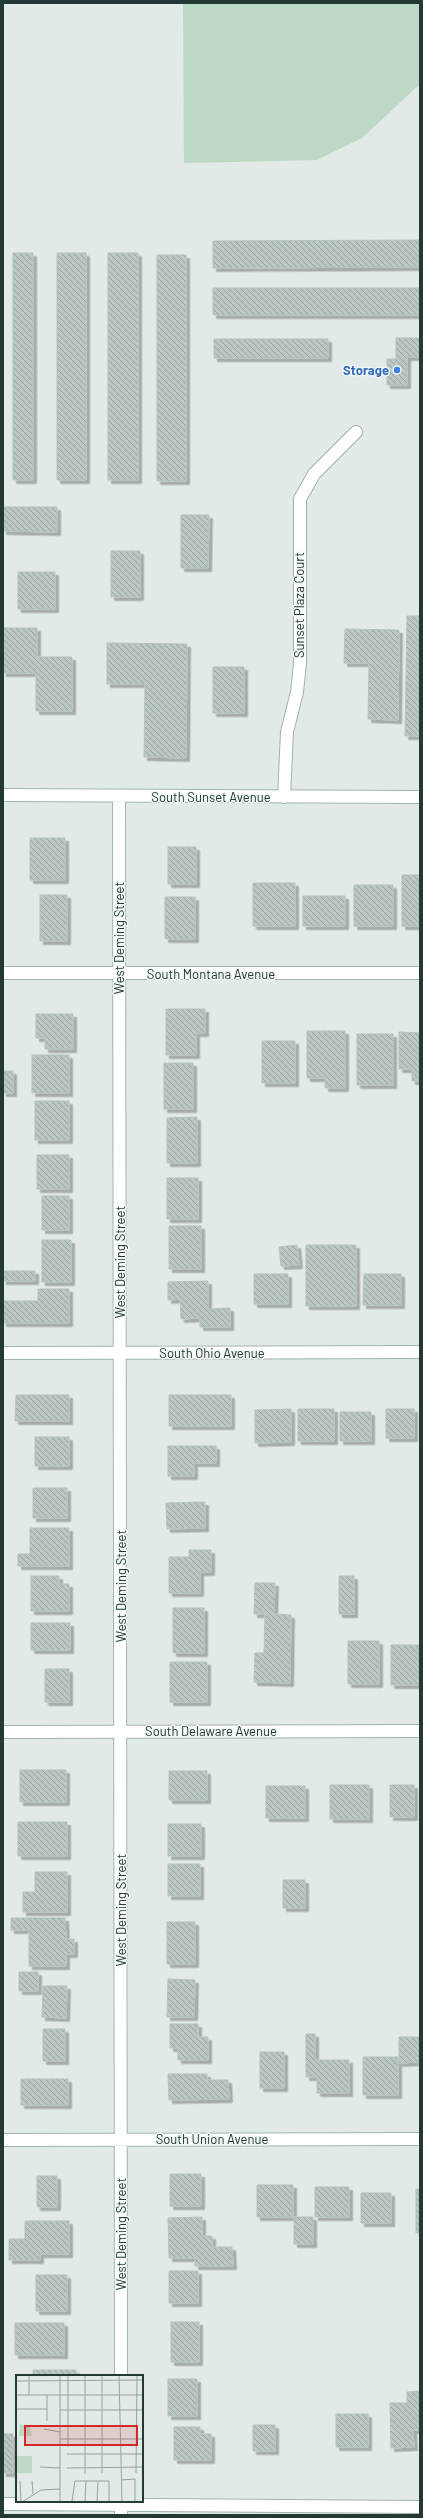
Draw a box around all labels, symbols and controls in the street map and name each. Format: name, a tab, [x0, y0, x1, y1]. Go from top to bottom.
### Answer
place label: Storage	[343, 362, 389, 378]
marker: Storage	[392, 365, 402, 375]
street label: Sunset Plaza Court	[291, 552, 307, 658]
street label: South Sunset Avenue	[151, 789, 271, 805]
street label: West Deming Street	[111, 882, 127, 994]
street label: South Montana Avenue	[147, 966, 275, 982]
street label: West Deming Street	[112, 1206, 128, 1318]
street label: South Ohio Avenue	[159, 1345, 265, 1361]
street label: West Deming Street	[113, 1530, 129, 1642]
street label: South Delaware Avenue	[145, 1723, 277, 1739]
street label: West Deming Street	[113, 1854, 129, 1966]
street label: South Union Avenue	[156, 2131, 268, 2147]
street label: West Deming Street	[113, 2178, 129, 2290]
inset map	[16, 2375, 143, 2502]

